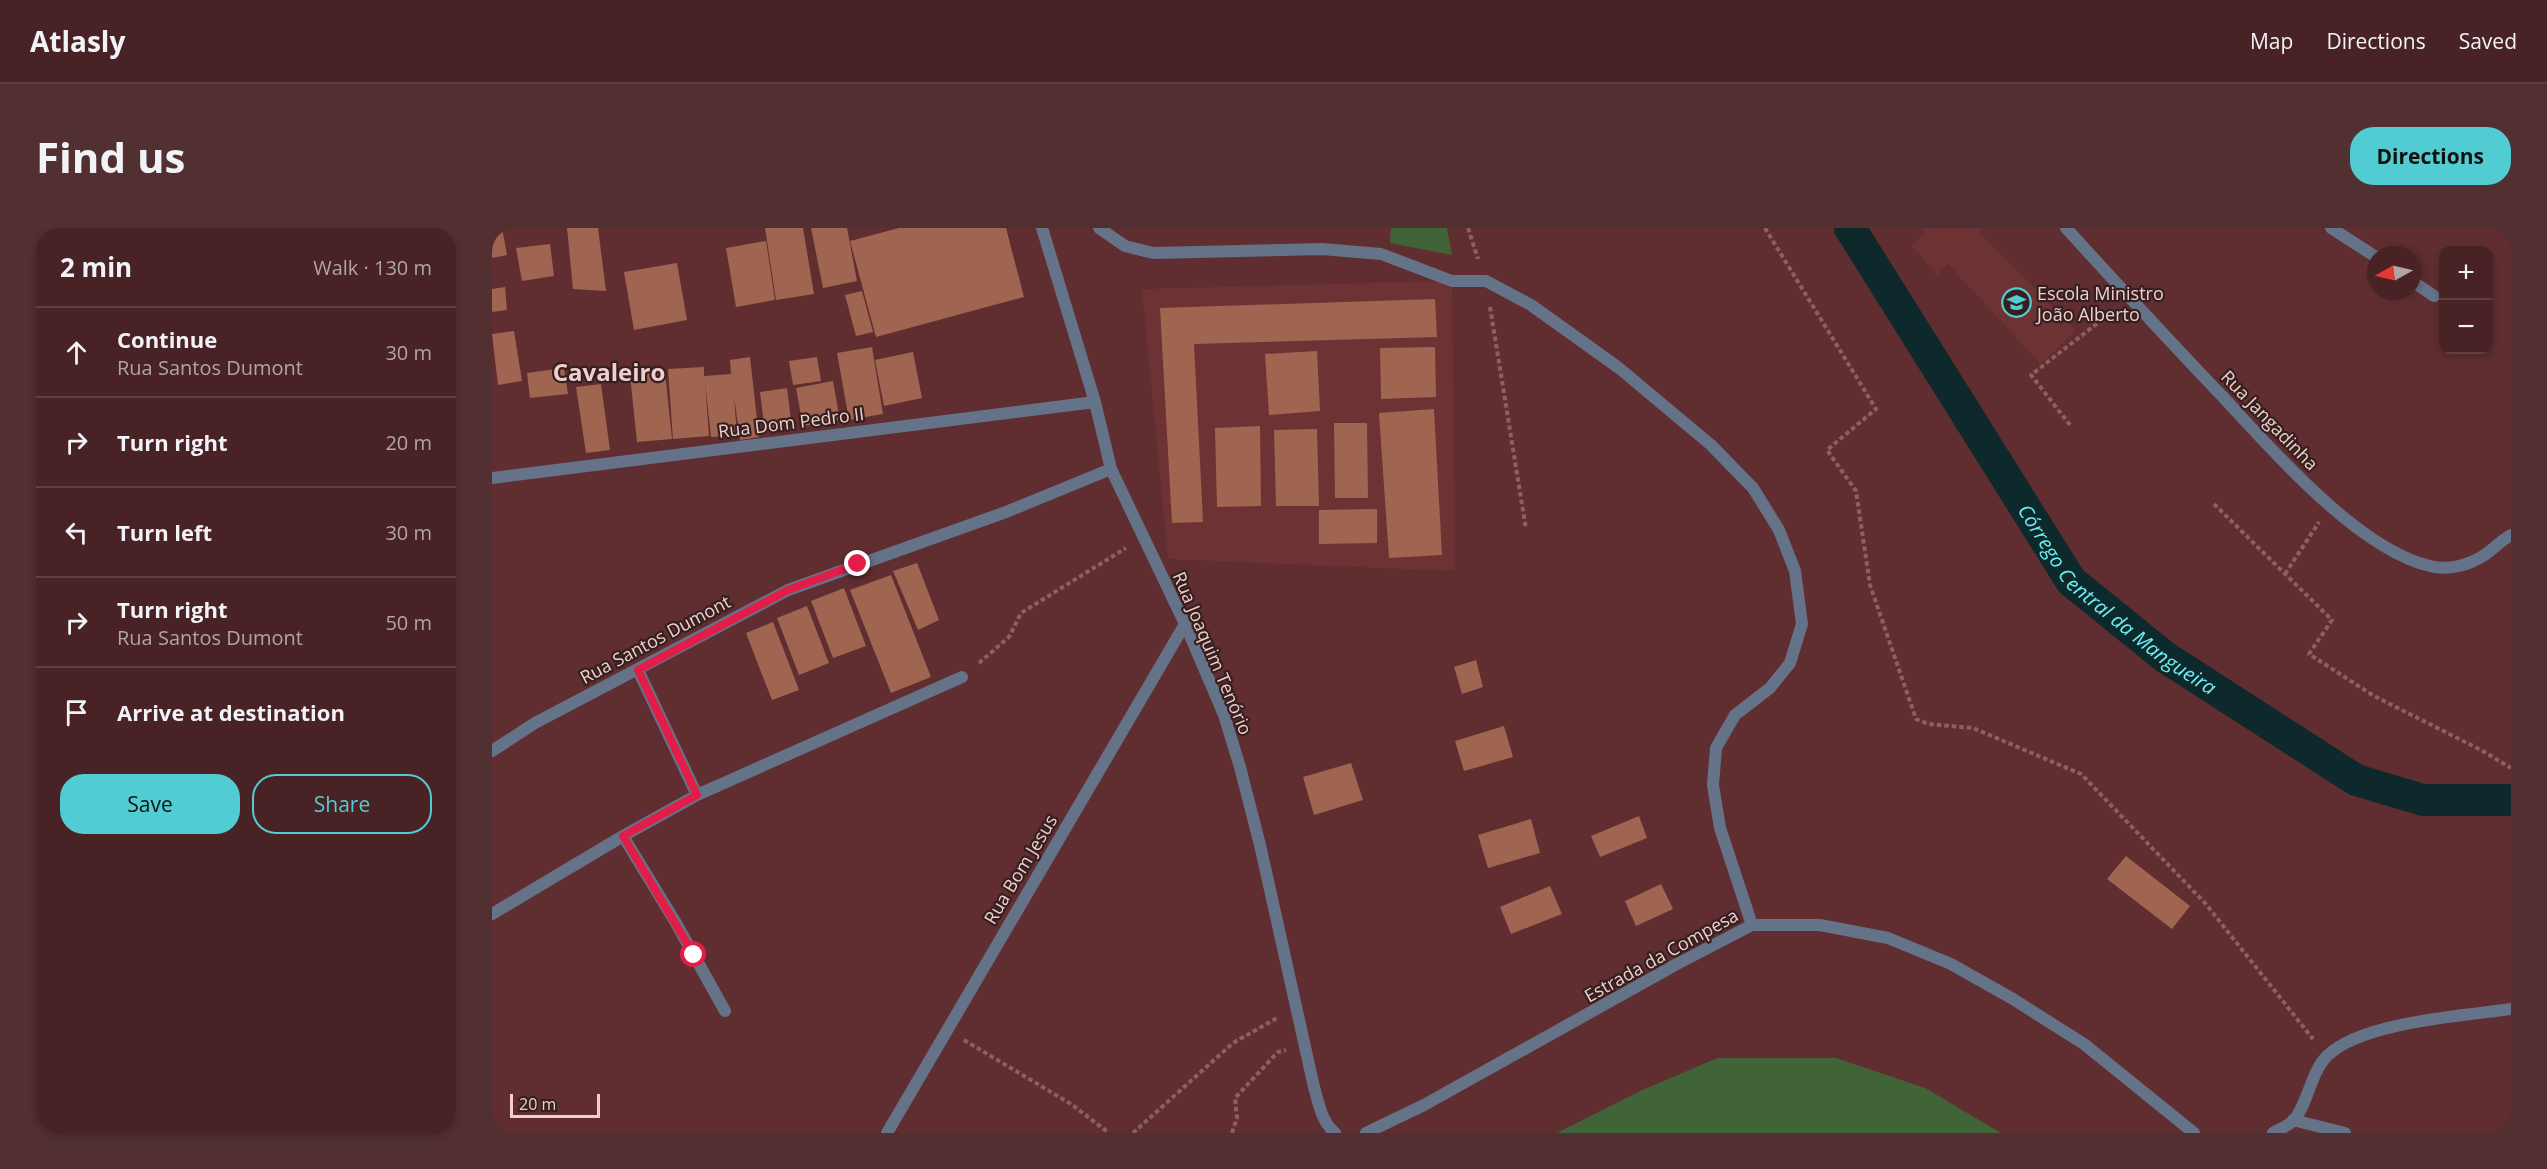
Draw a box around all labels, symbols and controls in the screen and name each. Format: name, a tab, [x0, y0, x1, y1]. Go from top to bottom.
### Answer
text: Atlasly	[30, 22, 125, 60]
text: Map	[2250, 27, 2293, 55]
text: Directions	[2326, 27, 2426, 55]
text: Saved	[2459, 27, 2517, 55]
button: Directions	[2350, 127, 2511, 185]
text: Find us	[36, 128, 185, 185]
north arrow	[2367, 246, 2421, 300]
map controls	[2439, 246, 2493, 354]
button: +	[2439, 246, 2493, 300]
text: 2 min	[60, 249, 132, 285]
text: Walk · 130 m	[313, 254, 432, 281]
place label: Escola Ministro João Alberto	[2035, 281, 2164, 326]
school or university icon: Escola Ministro João Alberto	[2000, 287, 2032, 319]
button: −	[2439, 300, 2493, 354]
text: Continue	[117, 324, 217, 354]
icon: ahead	[60, 336, 93, 369]
text: 30 m	[385, 339, 432, 366]
text: Rua Santos Dumont	[117, 354, 303, 381]
district label: Cavaleiro	[553, 355, 665, 388]
street label: Rua Jangadinha	[2216, 365, 2324, 475]
street label: Rua Dom Pedro II	[717, 401, 865, 443]
icon: right	[60, 426, 93, 459]
text: Turn right	[117, 427, 228, 457]
text: 20 m	[385, 429, 432, 456]
water label: Córrego Central da Mangueira	[2012, 498, 2222, 700]
icon: left	[60, 516, 93, 549]
text: Turn left	[117, 517, 212, 547]
text: 30 m	[385, 519, 432, 546]
route end	[844, 550, 870, 576]
street label: Rua Joaquim Tenório	[1168, 568, 1258, 738]
street label: Rua Santos Dumont	[576, 589, 734, 689]
text: Turn right	[117, 594, 228, 624]
icon: right	[60, 606, 93, 639]
text: 50 m	[385, 609, 432, 636]
text: Rua Santos Dumont	[117, 624, 303, 651]
icon: arrive	[60, 696, 93, 729]
text: Arrive at destination	[117, 697, 345, 727]
button: Save	[60, 774, 240, 834]
button: Share	[252, 774, 432, 834]
street label: Rua Bom Jesus	[978, 810, 1062, 928]
street label: Estrada da Compesa	[1580, 903, 1742, 1007]
route start	[680, 941, 706, 967]
scale bar	[510, 1091, 600, 1118]
text: 20 m	[519, 1093, 556, 1115]

